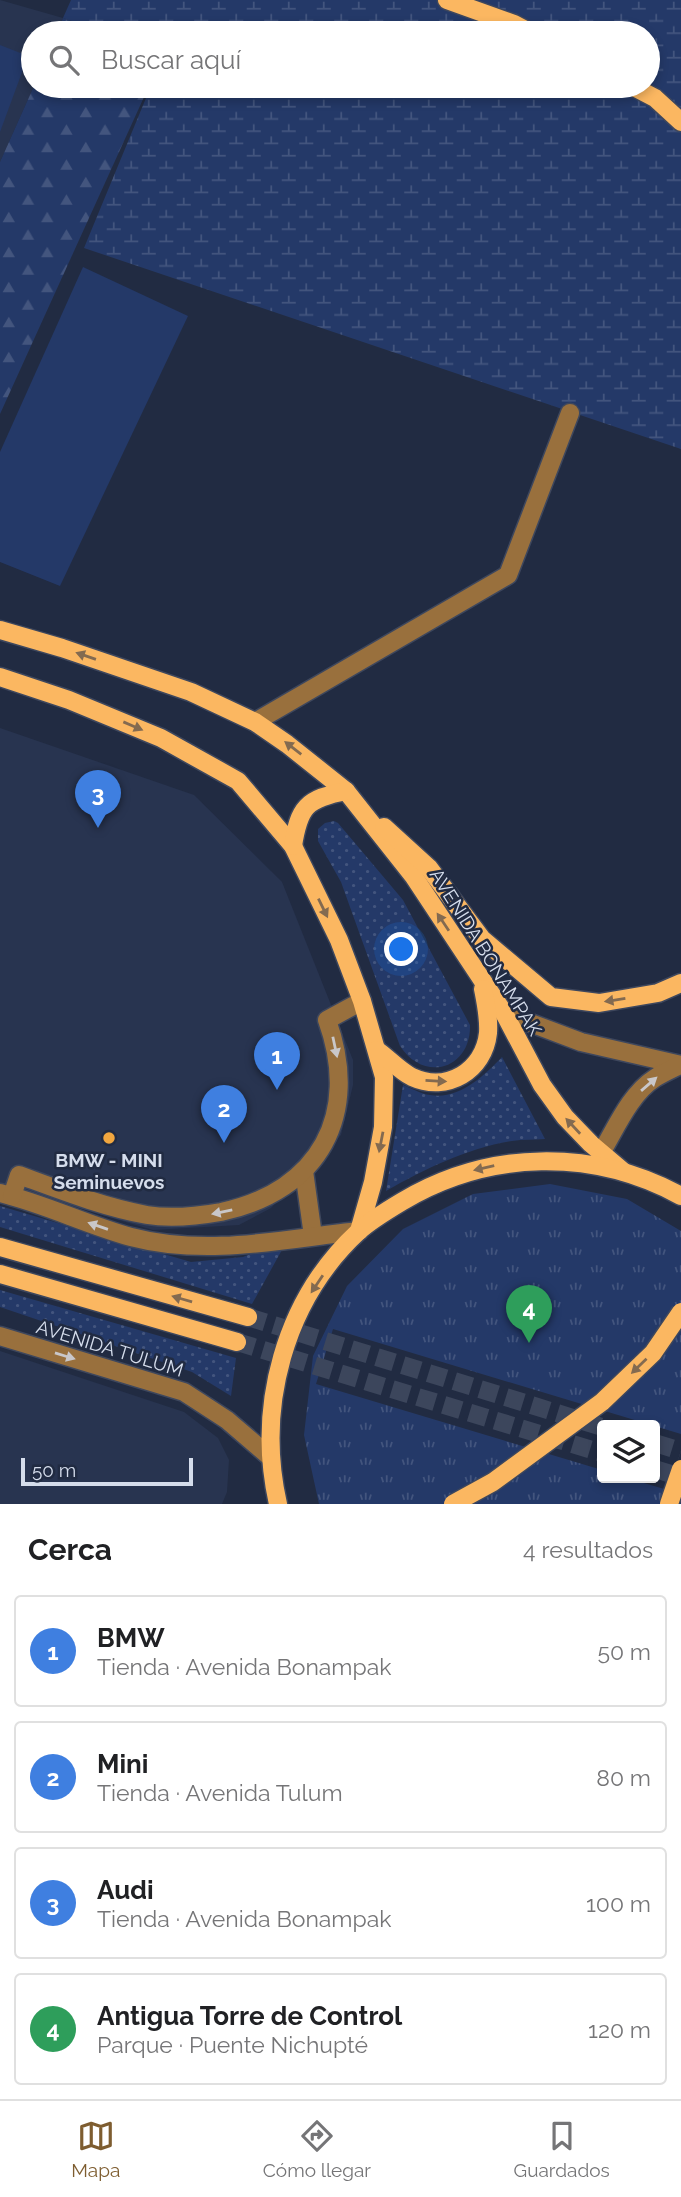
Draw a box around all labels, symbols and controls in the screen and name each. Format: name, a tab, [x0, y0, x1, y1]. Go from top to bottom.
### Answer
search box	[21, 21, 660, 98]
icon: search	[45, 41, 83, 79]
text: Buscar aquí	[101, 45, 241, 75]
one-way arrow	[75, 650, 96, 661]
one-way arrow	[123, 720, 143, 732]
one-way arrow	[284, 741, 302, 756]
pin: 3	[75, 770, 121, 828]
street label: AVENIDA BONAMPAK	[426, 864, 547, 1040]
one-way arrow	[318, 898, 329, 918]
one-way arrow	[437, 912, 450, 932]
your location	[384, 932, 418, 966]
one-way arrow	[604, 995, 626, 1006]
pin: 1	[254, 1032, 300, 1090]
one-way arrow	[330, 1036, 341, 1058]
one-way arrow	[425, 1075, 447, 1086]
one-way arrow	[641, 1077, 658, 1092]
pin: 2	[201, 1085, 247, 1143]
one-way arrow	[566, 1118, 582, 1135]
marker: BMW - MINI Seminuevos	[101, 1130, 117, 1146]
one-way arrow	[375, 1131, 386, 1153]
place label: BMW - MINI Seminuevos	[54, 1149, 164, 1193]
one-way arrow	[472, 1163, 494, 1174]
one-way arrow	[211, 1206, 233, 1217]
one-way arrow	[88, 1220, 109, 1231]
one-way arrow	[310, 1274, 323, 1294]
pin: 4	[506, 1285, 552, 1343]
one-way arrow	[171, 1293, 192, 1303]
street label: AVENIDA TULUM	[34, 1315, 186, 1381]
one-way arrow	[55, 1351, 76, 1362]
one-way arrow	[631, 1357, 648, 1373]
map controls	[597, 1420, 660, 1483]
button: layers	[597, 1420, 660, 1483]
scale bar	[21, 1455, 192, 1487]
text: 50 m	[32, 1459, 76, 1481]
text: Cerca	[28, 1532, 112, 1567]
text: 4 resultados	[523, 1536, 653, 1563]
text: BMW	[97, 1623, 165, 1653]
text: 1	[47, 1638, 59, 1665]
text: 50 m	[597, 1638, 651, 1665]
text: Tienda · Avenida Bonampak	[97, 1653, 391, 1680]
text: Mini	[97, 1749, 148, 1779]
text: 2	[47, 1764, 59, 1791]
text: 80 m	[596, 1764, 651, 1791]
text: Tienda · Avenida Tulum	[97, 1779, 343, 1806]
text: Audi	[97, 1875, 154, 1905]
text: 3	[47, 1890, 59, 1917]
text: 100 m	[586, 1890, 651, 1917]
text: Tienda · Avenida Bonampak	[97, 1905, 391, 1932]
text: Antigua Torre de Control	[97, 2001, 402, 2031]
text: 4	[46, 2016, 60, 2043]
text: 120 m	[588, 2016, 651, 2043]
text: Parque · Puente Nichupté	[97, 2031, 368, 2058]
tab: Mapa	[71, 2117, 120, 2181]
tab: Cómo llegar	[263, 2117, 371, 2181]
tab: Guardados	[514, 2117, 610, 2181]

